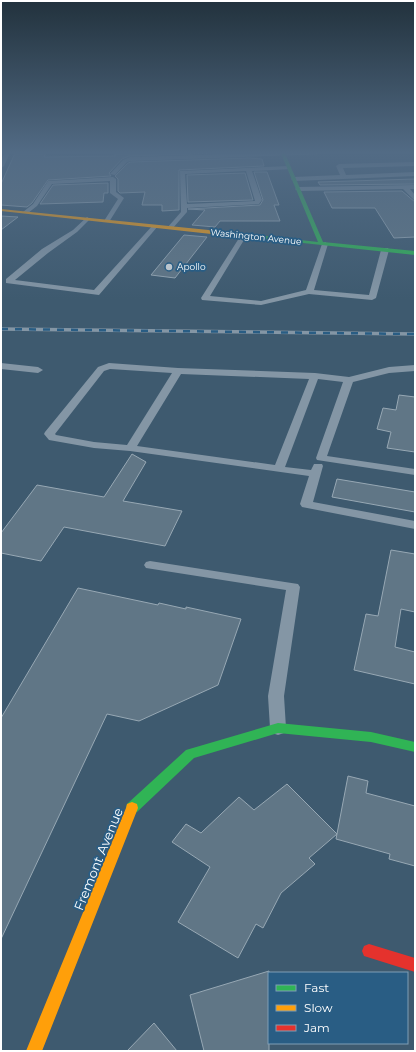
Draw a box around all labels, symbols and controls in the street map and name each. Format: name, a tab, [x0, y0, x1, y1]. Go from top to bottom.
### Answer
street label: Washington Avenue	[210, 226, 303, 247]
place label: Apollo	[177, 261, 206, 272]
marker: Apollo	[164, 262, 174, 272]
street label: Fremont Avenue	[70, 805, 126, 913]
legend	[268, 972, 408, 1044]
text: Fast	[304, 980, 329, 995]
text: Slow	[304, 1000, 333, 1015]
text: Jam	[303, 1020, 330, 1035]

